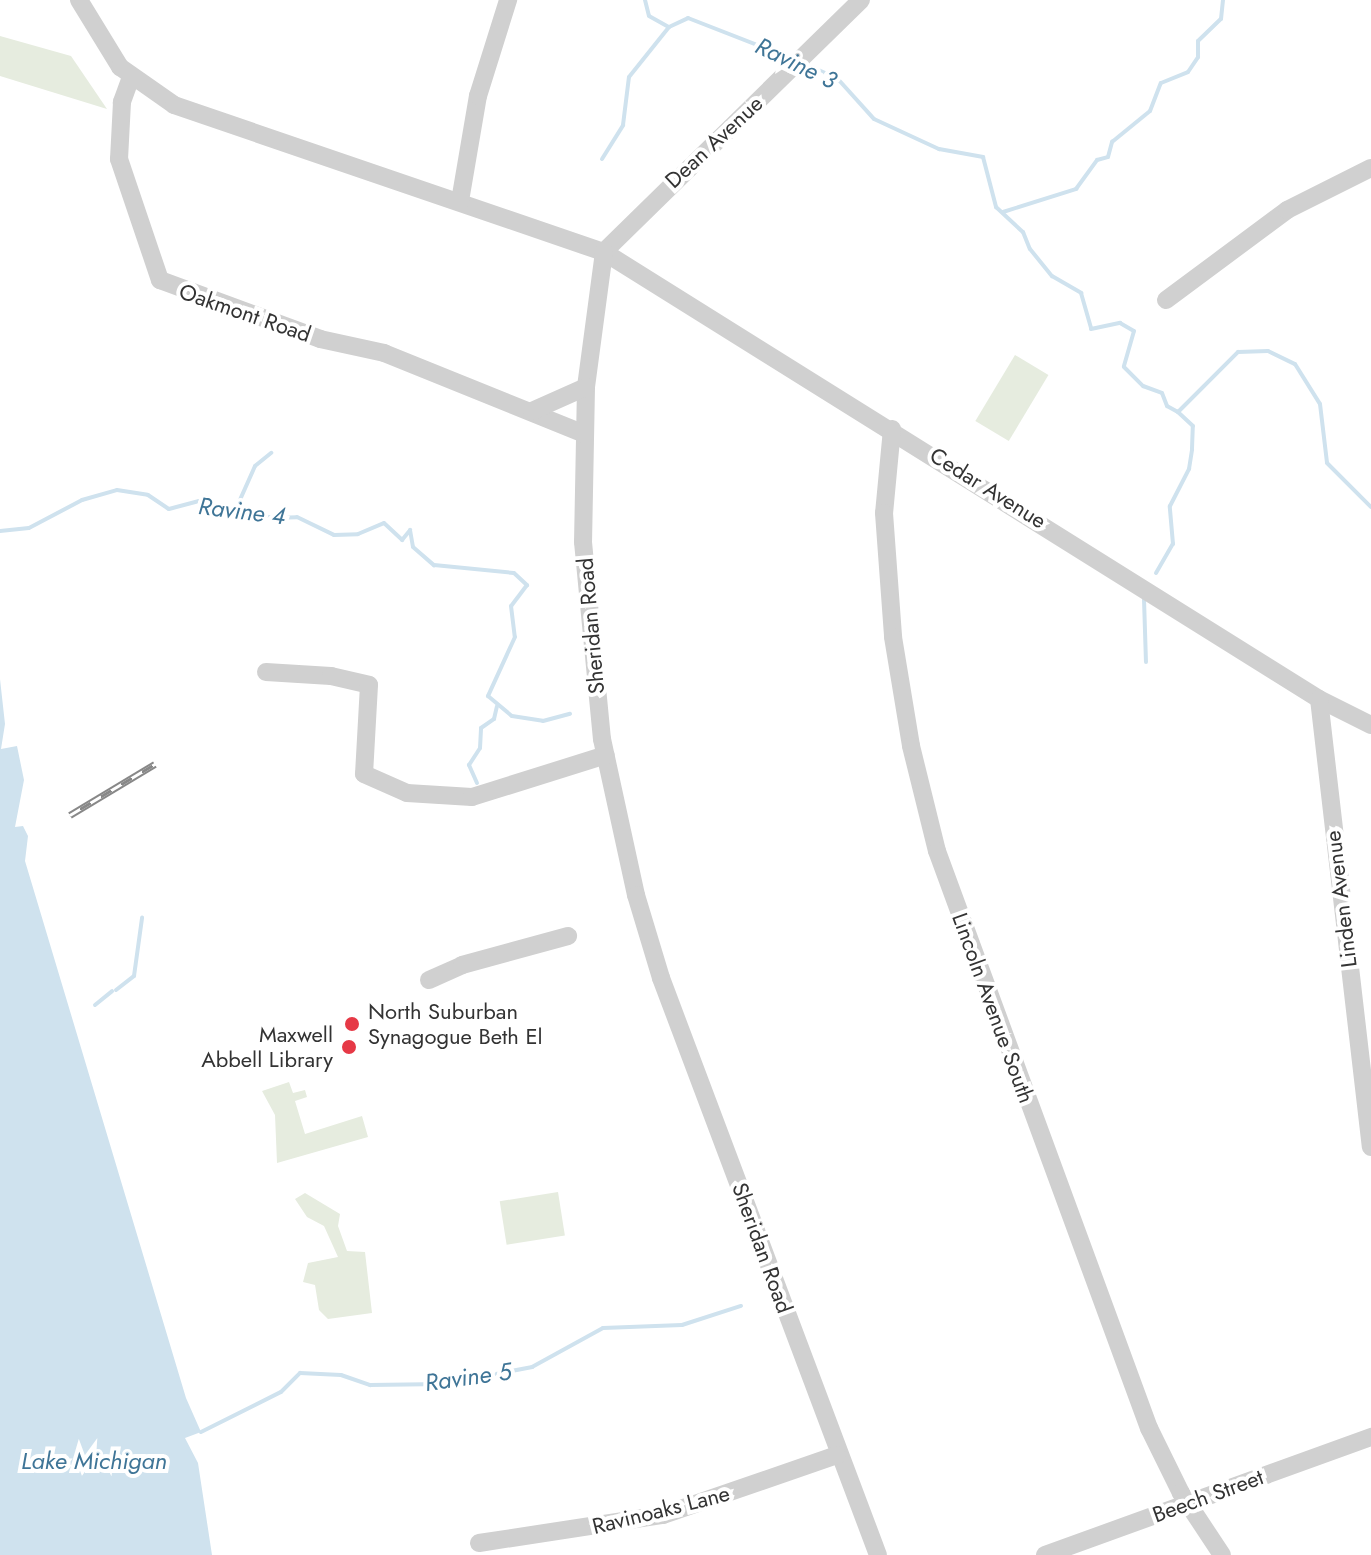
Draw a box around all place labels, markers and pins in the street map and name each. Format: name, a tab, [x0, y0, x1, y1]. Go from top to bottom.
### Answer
place label: North Suburban Synagogue Beth El	[368, 998, 543, 1050]
marker: North Suburban Synagogue Beth El	[343, 1015, 361, 1033]
place label: Maxwell Abbell Library	[201, 1021, 333, 1072]
marker: Maxwell Abbell Library	[340, 1038, 358, 1056]

